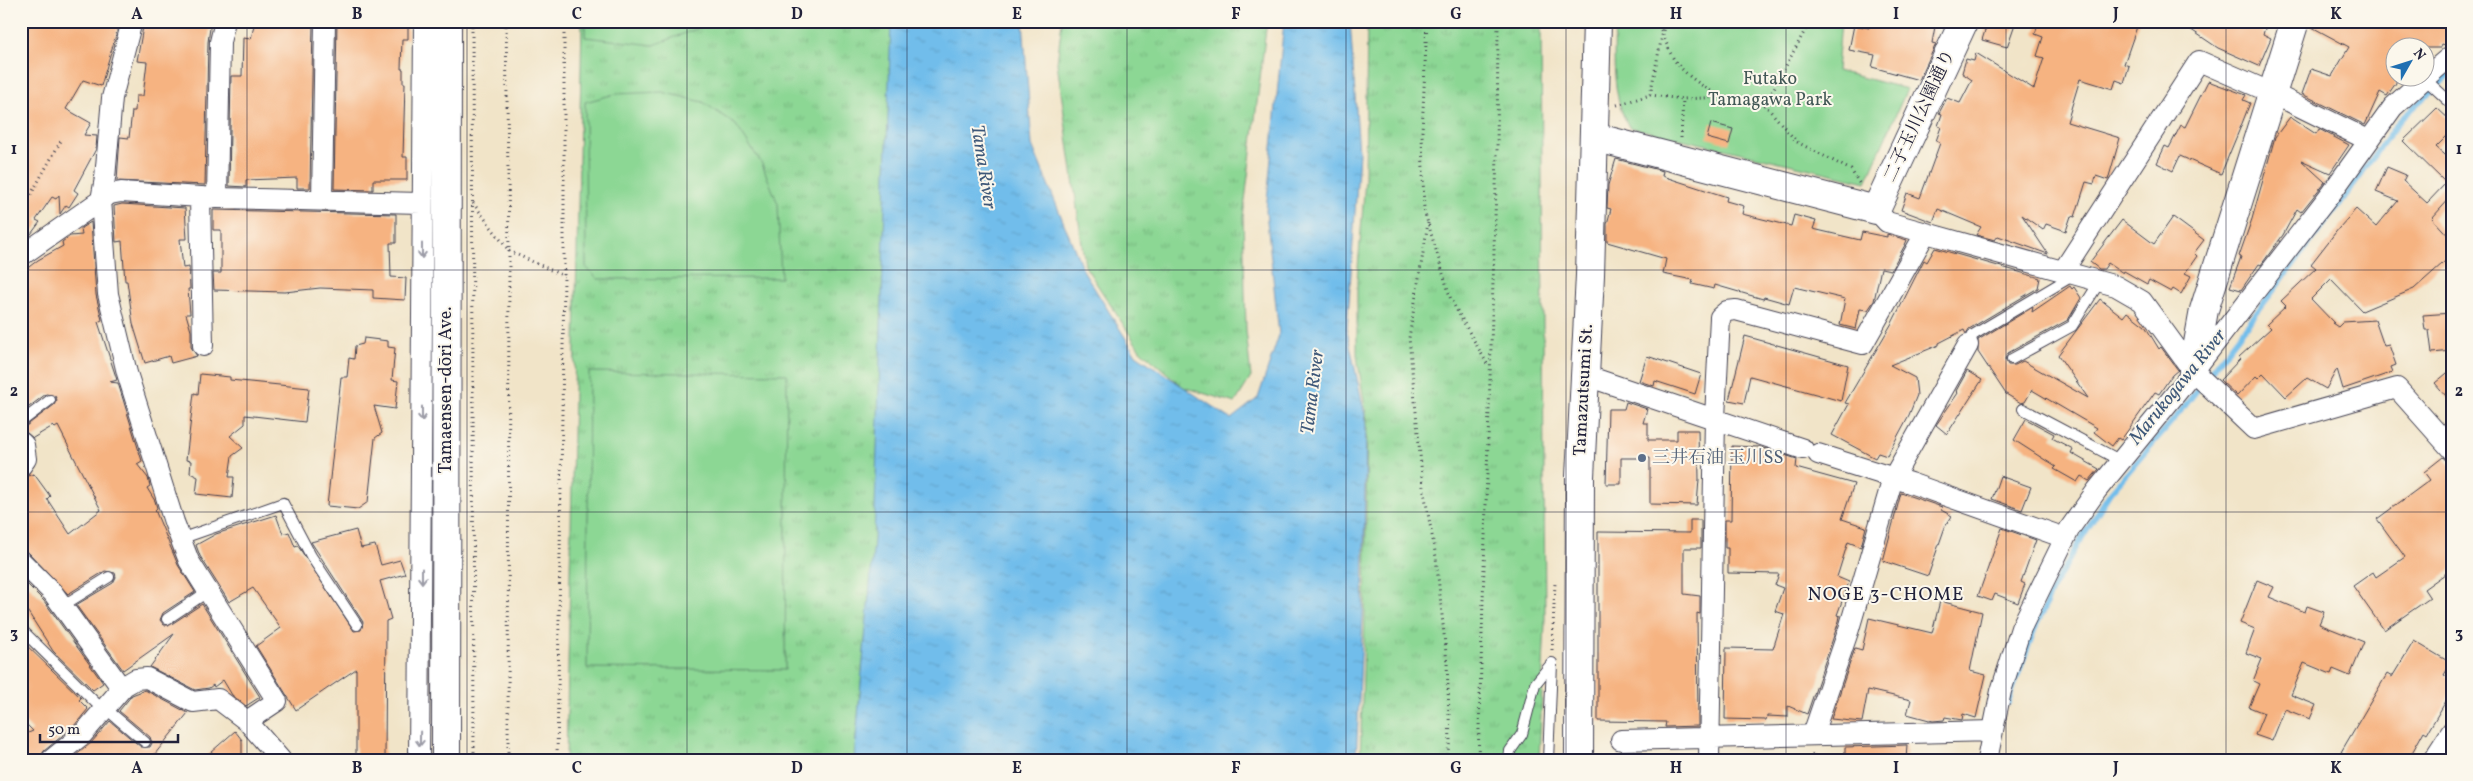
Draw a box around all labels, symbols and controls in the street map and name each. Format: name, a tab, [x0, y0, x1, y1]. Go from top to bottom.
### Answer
text: A	[131, 4, 143, 26]
text: B	[352, 4, 363, 26]
text: C	[572, 4, 582, 26]
text: D	[791, 4, 803, 26]
text: E	[1012, 4, 1022, 26]
text: F	[1231, 4, 1241, 26]
text: G	[1450, 4, 1462, 26]
text: H	[1670, 4, 1682, 26]
text: I	[1893, 4, 1899, 26]
text: J	[2112, 4, 2119, 26]
text: K	[2330, 4, 2342, 26]
north arrow	[2386, 38, 2436, 88]
street label: 二子玉川公園通り	[1878, 45, 1962, 187]
text: N	[2408, 45, 2430, 65]
park label: Futako Tamagawa Park	[1708, 67, 1832, 113]
water label: Tama River	[964, 123, 1003, 212]
text: 1	[11, 139, 17, 161]
text: 1	[2456, 139, 2462, 161]
one-way arrow	[417, 243, 426, 259]
street label: Tamaensen-dōri Ave.	[434, 306, 459, 474]
street label: Tamazutsumi St.	[1568, 323, 1600, 457]
water label: Marukogawa River	[2123, 323, 2233, 451]
water label: Tama River	[1295, 347, 1331, 436]
text: 2	[10, 381, 18, 403]
text: 2	[2455, 381, 2463, 403]
one-way arrow	[417, 406, 427, 422]
place label: 三井石油 玉川SS	[1652, 446, 1783, 471]
marker: 三井石油 玉川SS	[1636, 452, 1648, 464]
one-way arrow	[417, 568, 427, 584]
district label: NOGE 3-CHOME	[1808, 582, 1964, 608]
text: 3	[10, 623, 18, 645]
text: 3	[2455, 623, 2463, 645]
scale bar	[40, 711, 178, 743]
text: 50 m	[48, 720, 80, 741]
one-way arrow	[415, 730, 425, 747]
text: A	[131, 758, 143, 780]
text: B	[352, 758, 363, 780]
text: C	[572, 758, 582, 780]
text: D	[791, 758, 803, 780]
text: E	[1012, 758, 1022, 780]
text: F	[1231, 758, 1241, 780]
text: G	[1450, 758, 1462, 780]
text: H	[1670, 758, 1682, 780]
text: I	[1893, 758, 1899, 780]
text: J	[2112, 758, 2119, 780]
text: K	[2330, 758, 2342, 780]

